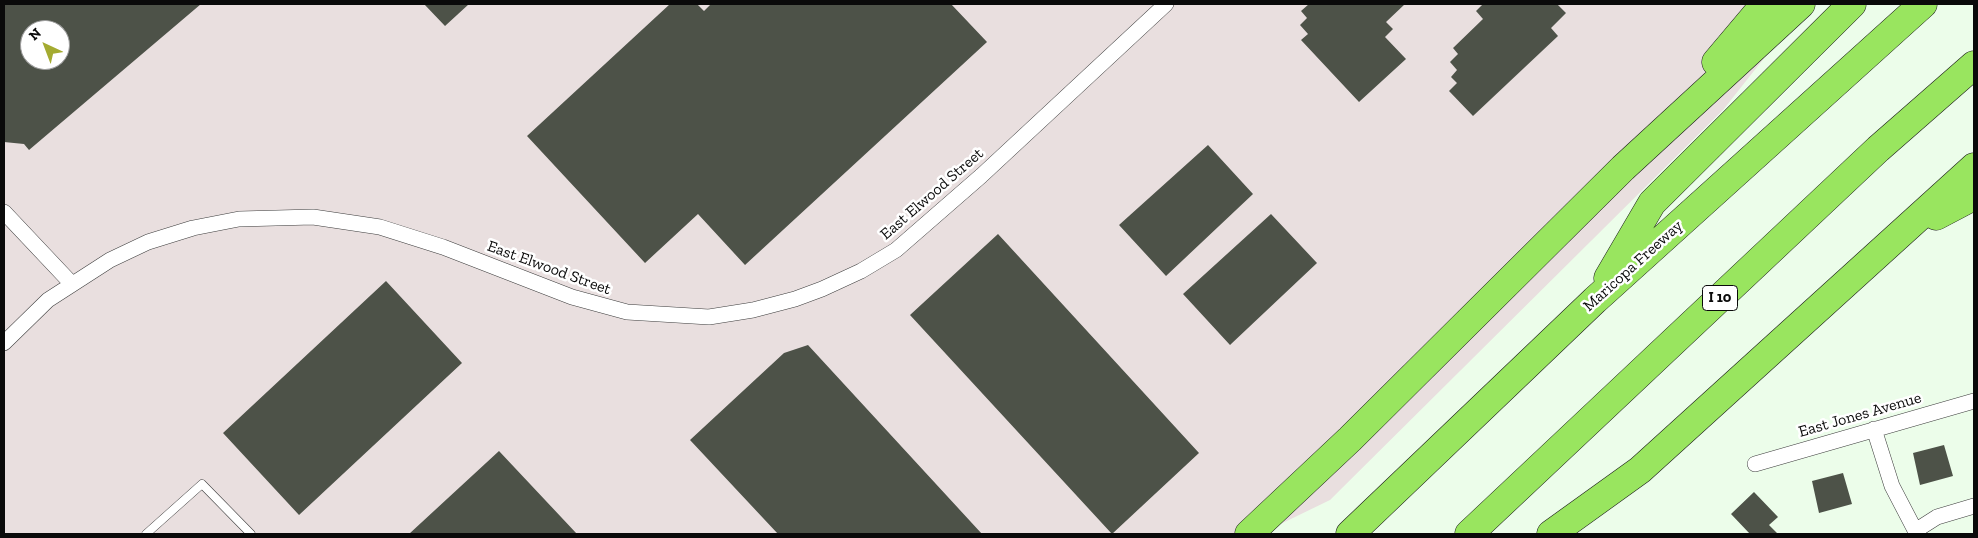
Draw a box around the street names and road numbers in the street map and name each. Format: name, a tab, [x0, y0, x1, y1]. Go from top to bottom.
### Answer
street label: East Elwood Street	[877, 144, 987, 244]
street label: Maricopa Freeway	[1579, 216, 1687, 316]
street label: East Elwood Street	[485, 237, 613, 299]
road number: I 10	[1702, 286, 1738, 310]
street label: East Jones Avenue	[1796, 388, 1924, 442]

